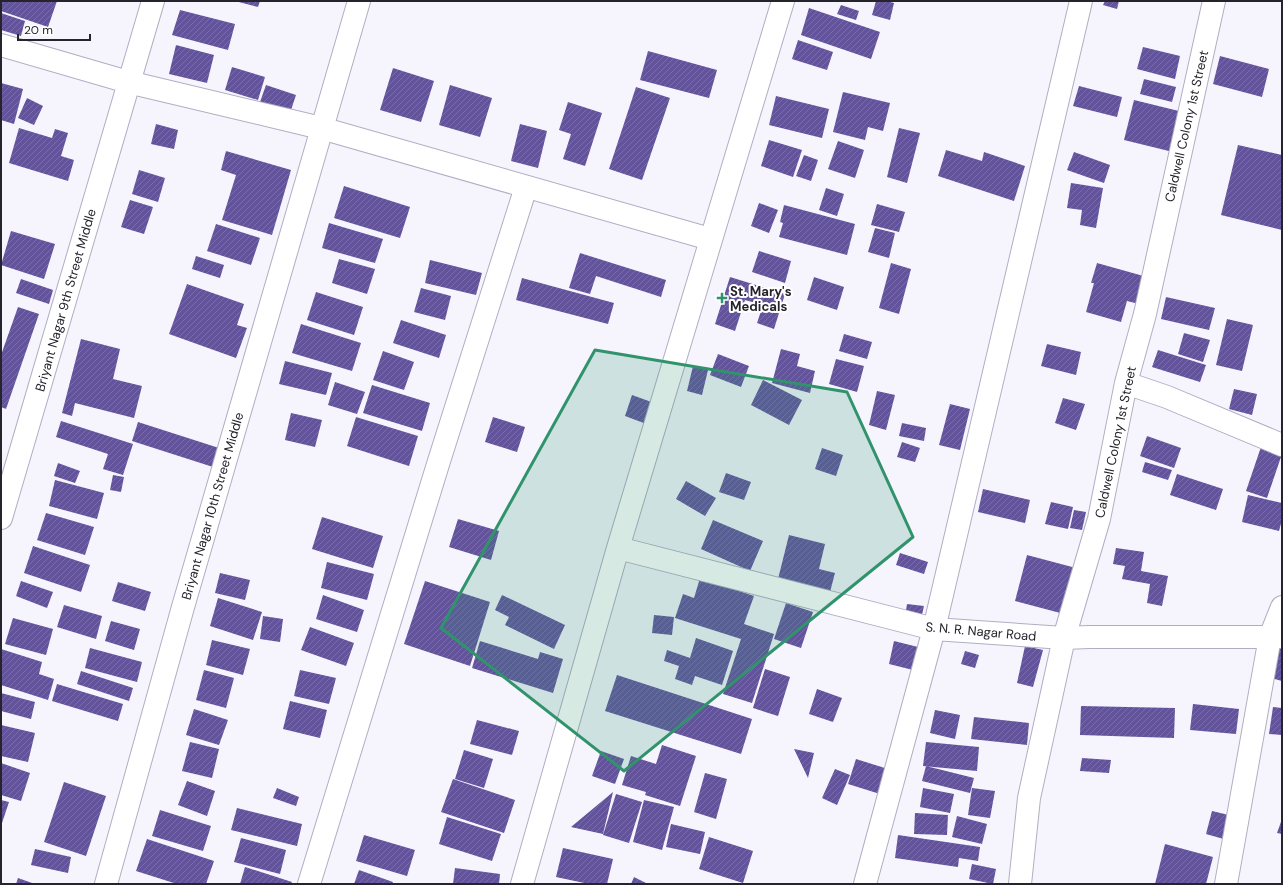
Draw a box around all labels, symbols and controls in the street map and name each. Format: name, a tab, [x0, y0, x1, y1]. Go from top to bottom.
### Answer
scale bar	[18, 16, 90, 42]
text: 20 m	[24, 22, 53, 38]
street label: Caldwell Colony 1st Street	[1161, 49, 1212, 204]
street label: Briyant Nagar 9th Street Middle	[31, 207, 100, 394]
place label: St. Mary's Medicals	[730, 283, 792, 315]
marker: St. Mary's Medicals	[717, 293, 727, 303]
street label: Caldwell Colony 1st Street	[1091, 365, 1140, 520]
street label: Briyant Nagar 10th Street Middle	[178, 410, 247, 602]
street label: S. N. R. Nagar Road	[925, 618, 1037, 645]

